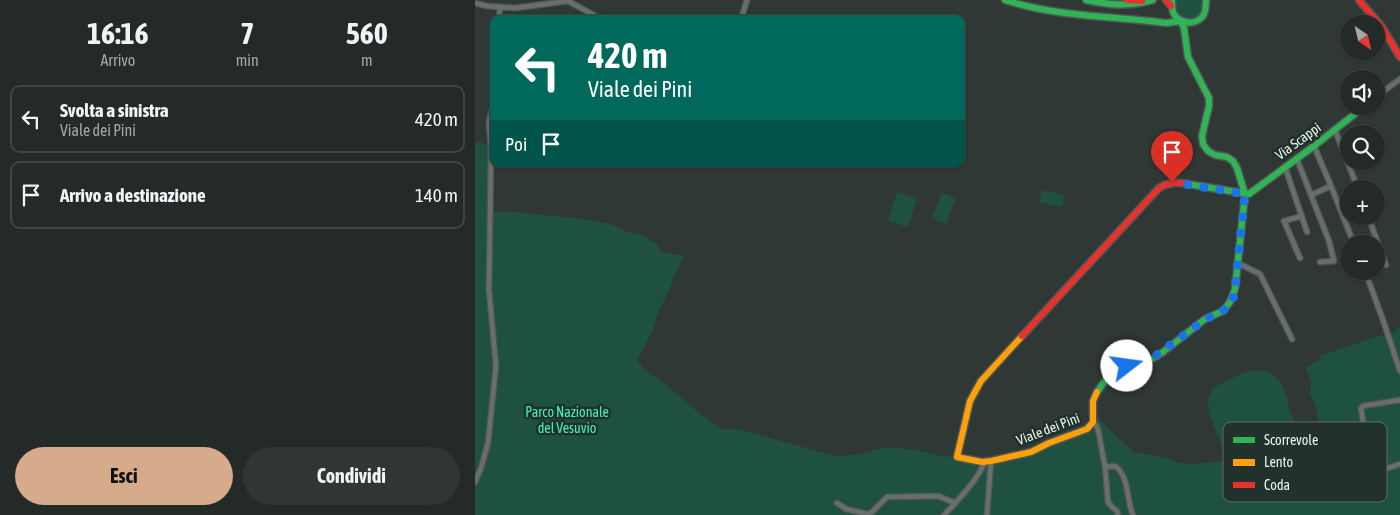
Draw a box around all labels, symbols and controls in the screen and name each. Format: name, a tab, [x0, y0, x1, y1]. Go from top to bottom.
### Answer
north arrow	[1340, 15, 1385, 60]
map controls	[1340, 15, 1385, 280]
text: 16:16	[87, 16, 149, 50]
text: 7	[240, 16, 254, 50]
text: 560	[346, 16, 388, 50]
icon: left	[505, 35, 570, 100]
text: 420 m	[588, 35, 667, 75]
text: Arrivo	[100, 51, 135, 69]
text: min	[236, 51, 259, 69]
text: m	[361, 51, 373, 69]
button: sound	[1340, 70, 1385, 115]
text: Viale dei Pini	[588, 76, 692, 102]
text: Svolta a sinistra	[60, 99, 169, 121]
icon: left	[17, 105, 45, 133]
text: 420 m	[415, 108, 458, 130]
street label: Via Scappi	[1272, 119, 1324, 163]
text: Viale dei Pini	[60, 121, 136, 139]
button: search	[1340, 125, 1385, 170]
icon: arrive	[537, 130, 565, 158]
pin	[1151, 131, 1193, 182]
text: Poi	[505, 133, 527, 155]
icon: arrive	[1158, 138, 1186, 166]
button: +	[1340, 180, 1385, 225]
icon: arrive	[17, 181, 45, 209]
text: Arrivo a destinazione	[60, 184, 206, 206]
text: 140 m	[415, 184, 458, 206]
button: −	[1340, 235, 1385, 280]
position arrow	[1100, 339, 1152, 391]
park label: Parco Nazionale del Vesuvio	[525, 404, 609, 436]
street label: Viale dei Pini	[1014, 410, 1082, 448]
legend	[1223, 422, 1387, 502]
text: Scorrevole	[1264, 432, 1318, 448]
button: Esci	[15, 447, 233, 505]
button: Condividi	[243, 447, 460, 505]
text: Lento	[1264, 454, 1293, 470]
text: Coda	[1264, 477, 1290, 493]

